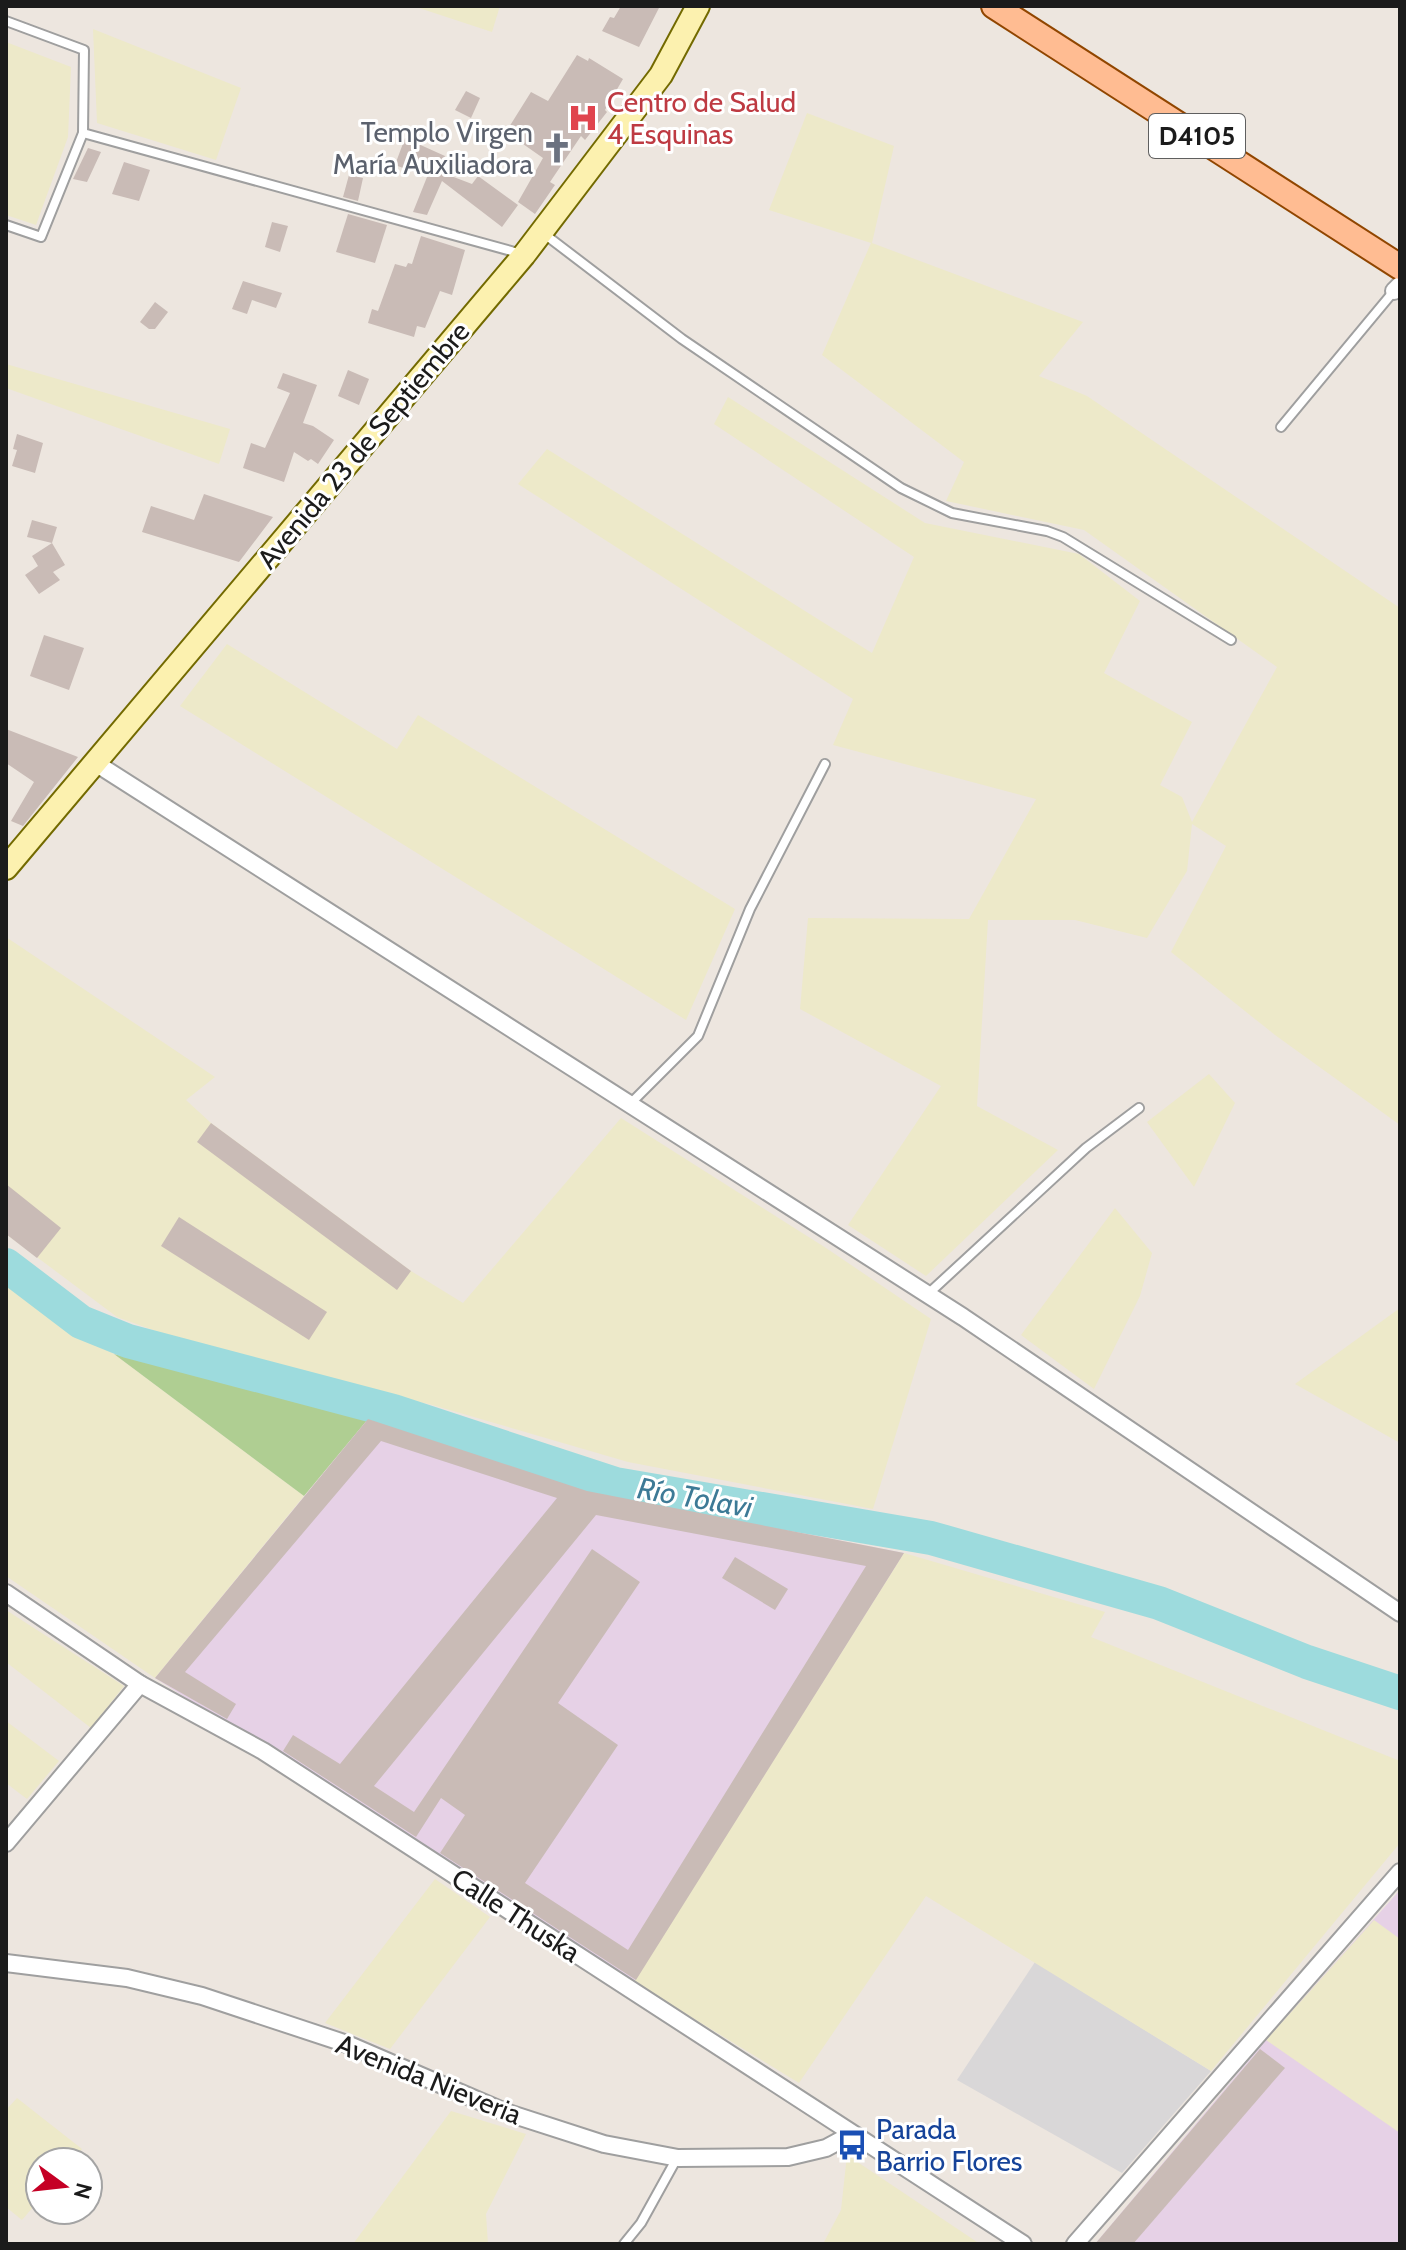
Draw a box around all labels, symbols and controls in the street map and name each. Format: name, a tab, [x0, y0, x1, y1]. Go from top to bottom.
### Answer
place label: Centro de Salud 4 Esquinas	[607, 85, 796, 151]
hospital icon: Centro de Salud 4 Esquinas	[566, 101, 600, 135]
road number: D4105	[1149, 114, 1245, 158]
place label: Templo Virgen María Auxiliadora	[333, 115, 534, 181]
church icon: Templo Virgen María Auxiliadora	[540, 131, 574, 165]
street label: Avenida 23 de Septiembre	[250, 315, 476, 575]
water label: Río Tolavi	[635, 1469, 756, 1526]
street label: Calle Thuska	[445, 1861, 587, 1969]
street label: Avenida Nieveria	[331, 2026, 527, 2132]
place label: Parada Barrio Flores	[876, 2112, 1022, 2178]
bus stop icon: Parada Barrio Flores	[835, 2128, 869, 2162]
north arrow	[24, 2146, 104, 2226]
text: N	[68, 2180, 98, 2202]

